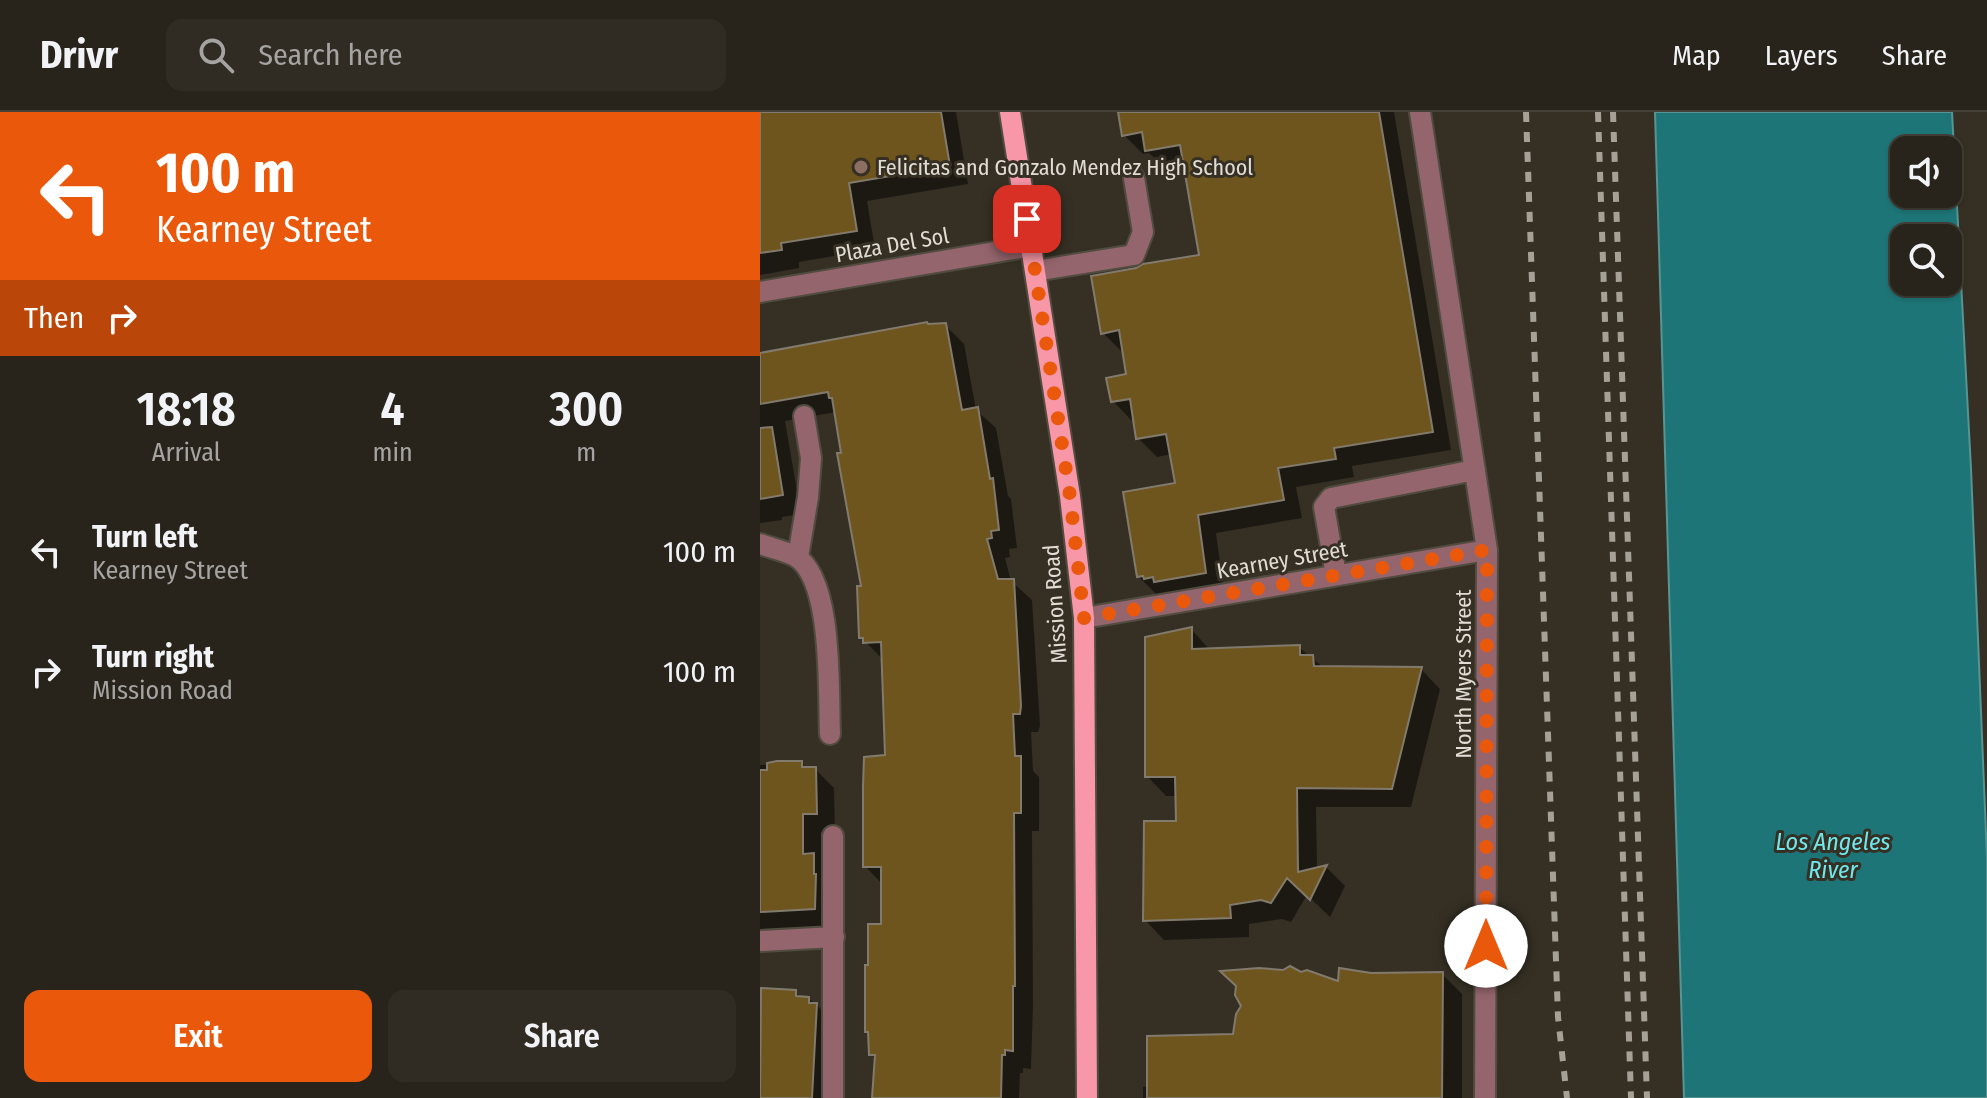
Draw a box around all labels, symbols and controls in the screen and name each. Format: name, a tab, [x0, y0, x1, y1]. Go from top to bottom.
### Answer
search box	[166, 19, 726, 91]
text: Drivr	[40, 32, 118, 78]
icon: search	[194, 33, 238, 77]
text: Search here	[258, 37, 403, 73]
text: Map	[1672, 39, 1721, 72]
text: Layers	[1765, 39, 1838, 72]
text: Share	[1882, 39, 1947, 72]
map controls	[1890, 136, 1962, 296]
button: sound	[1890, 136, 1962, 208]
text: 100 m	[156, 140, 295, 207]
icon: left	[24, 144, 128, 248]
place label: Felicitas and Gonzalo Mendez High School	[877, 154, 1253, 181]
marker: Felicitas and Gonzalo Mendez High School	[852, 158, 870, 176]
pin	[993, 185, 1061, 253]
icon: arrive	[1005, 197, 1049, 241]
text: Kearney Street	[156, 208, 372, 252]
street label: Plaza Del Sol	[833, 222, 951, 268]
button: search	[1890, 224, 1962, 296]
icon: right	[100, 296, 144, 340]
text: Then	[24, 300, 84, 336]
text: 18:18	[137, 380, 236, 438]
text: 4	[380, 380, 405, 438]
text: 300	[549, 380, 623, 438]
text: Arrival	[152, 437, 221, 468]
text: min	[372, 437, 413, 468]
text: m	[576, 437, 596, 468]
text: Turn left	[92, 519, 198, 555]
icon: left	[24, 530, 68, 574]
text: 100 m	[663, 534, 736, 570]
street label: Kearney Street	[1215, 535, 1350, 585]
street label: Mission Road	[1037, 544, 1073, 664]
text: Kearney Street	[92, 555, 248, 586]
street label: North Myers Street	[1450, 589, 1477, 758]
text: Turn right	[92, 639, 214, 675]
icon: right	[24, 650, 68, 694]
text: 100 m	[663, 654, 736, 690]
text: Mission Road	[92, 675, 233, 706]
water label: Los Angeles River	[1776, 828, 1890, 884]
position arrow	[1444, 904, 1528, 988]
button: Exit	[24, 990, 372, 1082]
button: Share	[388, 990, 736, 1082]

